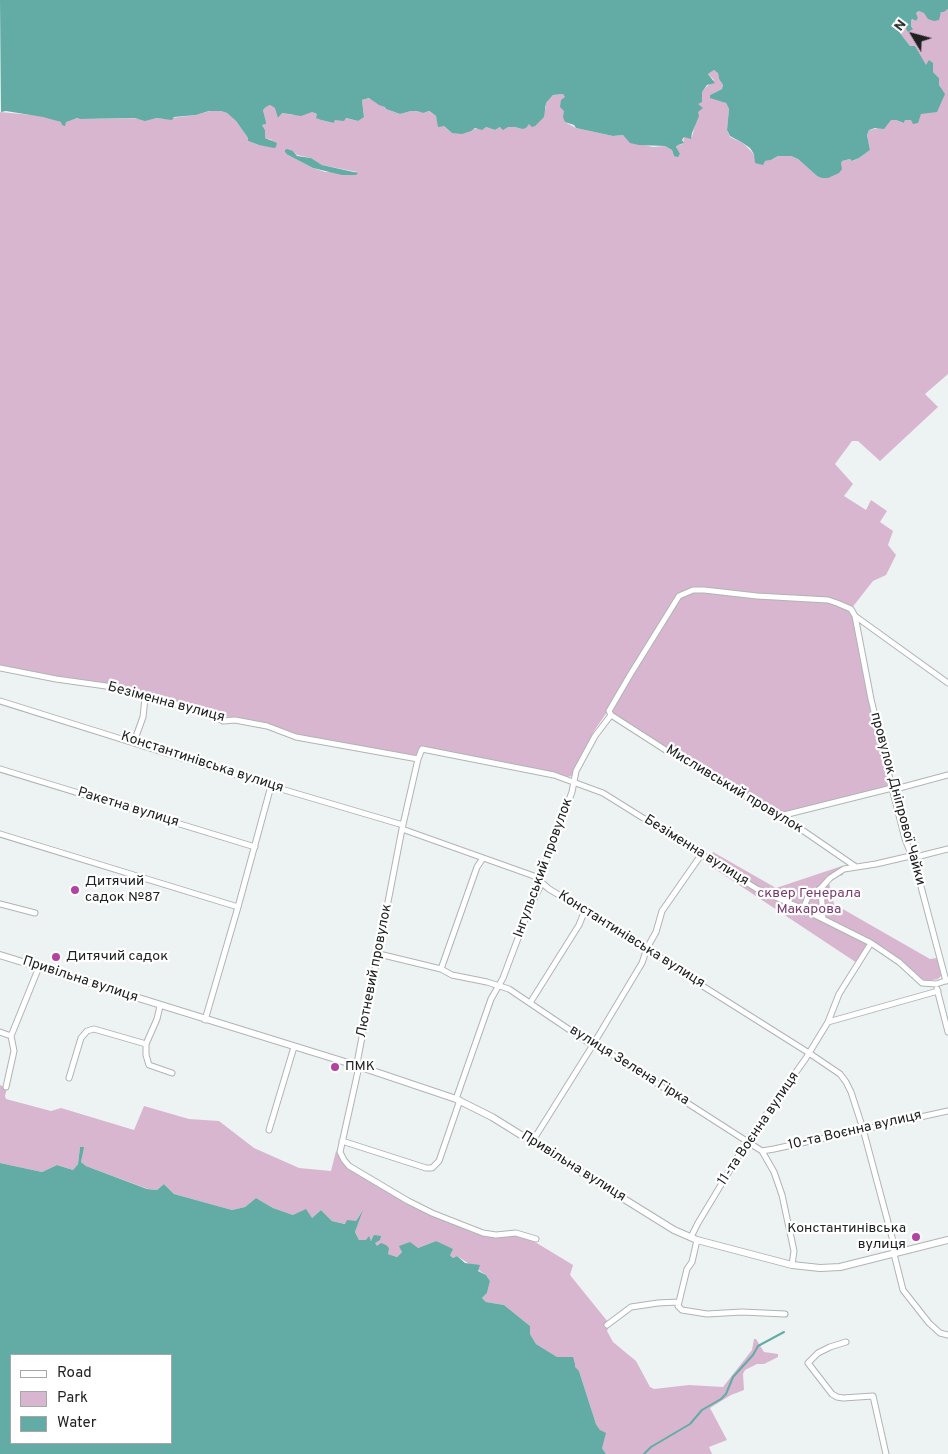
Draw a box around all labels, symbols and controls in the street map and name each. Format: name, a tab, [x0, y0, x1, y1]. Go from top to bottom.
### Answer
north arrow	[888, 10, 938, 60]
text: N	[891, 17, 910, 35]
street label: Безіменна вулиця	[106, 679, 226, 727]
street label: провулок Дніпрової Чайки	[866, 711, 928, 887]
street label: Константинівська вулиця	[118, 729, 286, 797]
street label: Мисливський провулок	[662, 742, 806, 838]
street label: Ракетна вулиця	[75, 785, 181, 831]
street label: Інгульський провулок	[511, 796, 577, 940]
street label: Безіменна вулиця	[640, 812, 752, 890]
place label: Дитячий садок №87	[85, 874, 160, 906]
marker: Дитячий садок №87	[69, 884, 81, 896]
park label: сквер Генерала Макарова	[757, 886, 861, 919]
street label: Константинівська вулиця	[554, 888, 708, 992]
street label: Лютневий провулок	[354, 903, 396, 1039]
place label: Дитячий садок	[66, 949, 168, 965]
marker: Дитячий садок	[50, 951, 62, 963]
street label: Привільна вулиця	[20, 953, 140, 1007]
street label: вулиця Зелена Гірка	[566, 1022, 692, 1110]
place label: ПМК	[345, 1059, 375, 1075]
marker: ПМК	[329, 1061, 341, 1073]
street label: 11-та Воєнна вулиця	[715, 1069, 803, 1189]
street label: 10-та Воєнна вулиця	[787, 1107, 923, 1155]
street label: Привільна вулиця	[517, 1128, 629, 1206]
place label: Константинівська вулиця	[787, 1221, 906, 1254]
marker: Константинівська вулиця	[910, 1231, 922, 1243]
legend	[10, 1354, 172, 1444]
text: Road	[57, 1364, 92, 1383]
text: Park	[57, 1389, 88, 1408]
text: Water	[57, 1414, 96, 1433]

